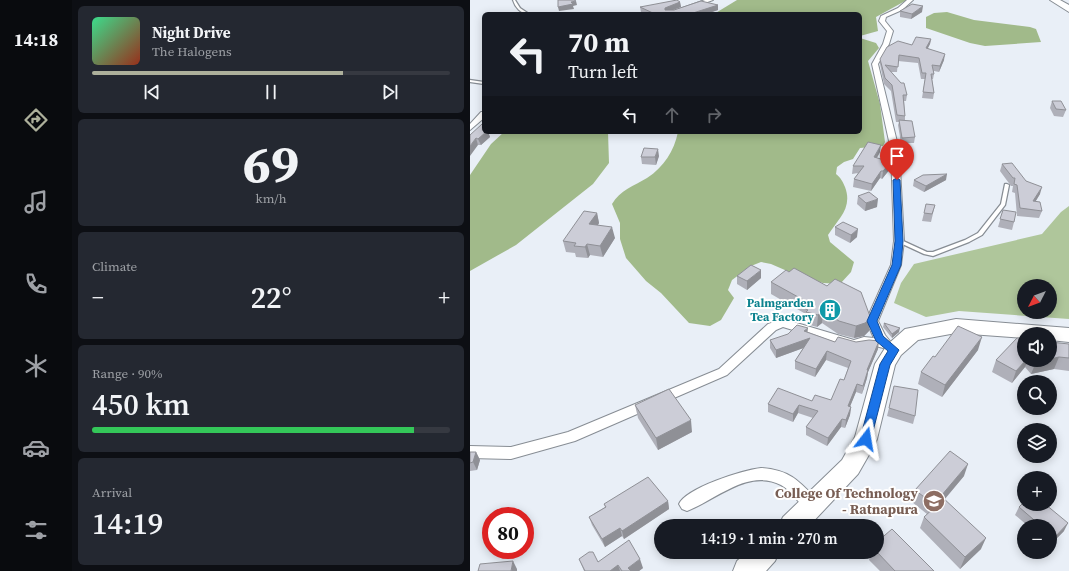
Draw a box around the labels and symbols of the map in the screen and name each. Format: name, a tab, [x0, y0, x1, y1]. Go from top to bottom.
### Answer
pin	[880, 139, 914, 180]
north arrow	[1017, 279, 1057, 319]
place label: Palmgarden Tea Factory	[747, 295, 815, 325]
building icon: Palmgarden Tea Factory	[817, 297, 843, 323]
position arrow	[845, 418, 887, 460]
place label: College Of Technology - Ratnapura	[775, 483, 919, 519]
school or university icon: College Of Technology - Ratnapura	[921, 488, 947, 514]
speed limit sign: 80	[482, 507, 534, 559]

